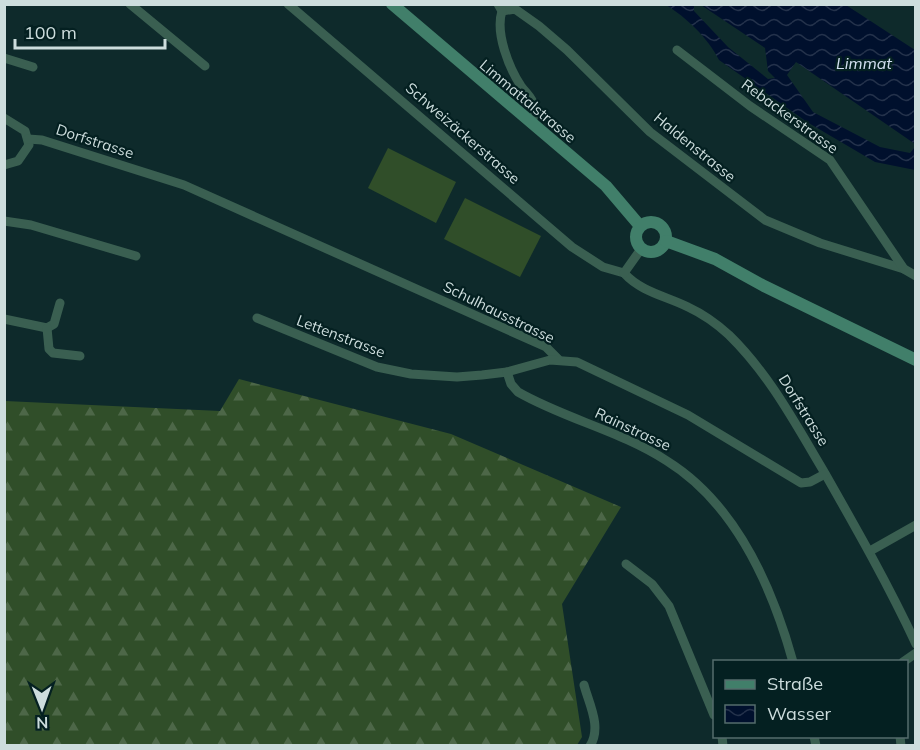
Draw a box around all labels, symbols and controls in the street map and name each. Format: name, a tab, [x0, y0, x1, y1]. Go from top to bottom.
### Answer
scale bar	[15, 12, 165, 50]
text: 100 m	[24, 21, 77, 44]
water label: Limmat	[836, 53, 892, 73]
street label: Limmattalstrasse	[476, 55, 580, 147]
street label: Rebackerstrasse	[738, 75, 842, 157]
street label: Schweizäckerstrasse	[402, 78, 524, 188]
street label: Haldenstrasse	[650, 108, 740, 186]
street label: Dorfstrasse	[54, 120, 136, 162]
street label: Schulhausstrasse	[440, 277, 558, 347]
street label: Lettenstrasse	[294, 310, 388, 362]
street label: Dorfstrasse	[775, 371, 833, 449]
street label: Rainstrasse	[592, 403, 674, 455]
legend	[713, 660, 908, 738]
text: Straße	[767, 672, 823, 695]
north arrow	[12, 678, 72, 738]
text: Wasser	[767, 702, 831, 725]
text: N	[36, 713, 48, 733]

